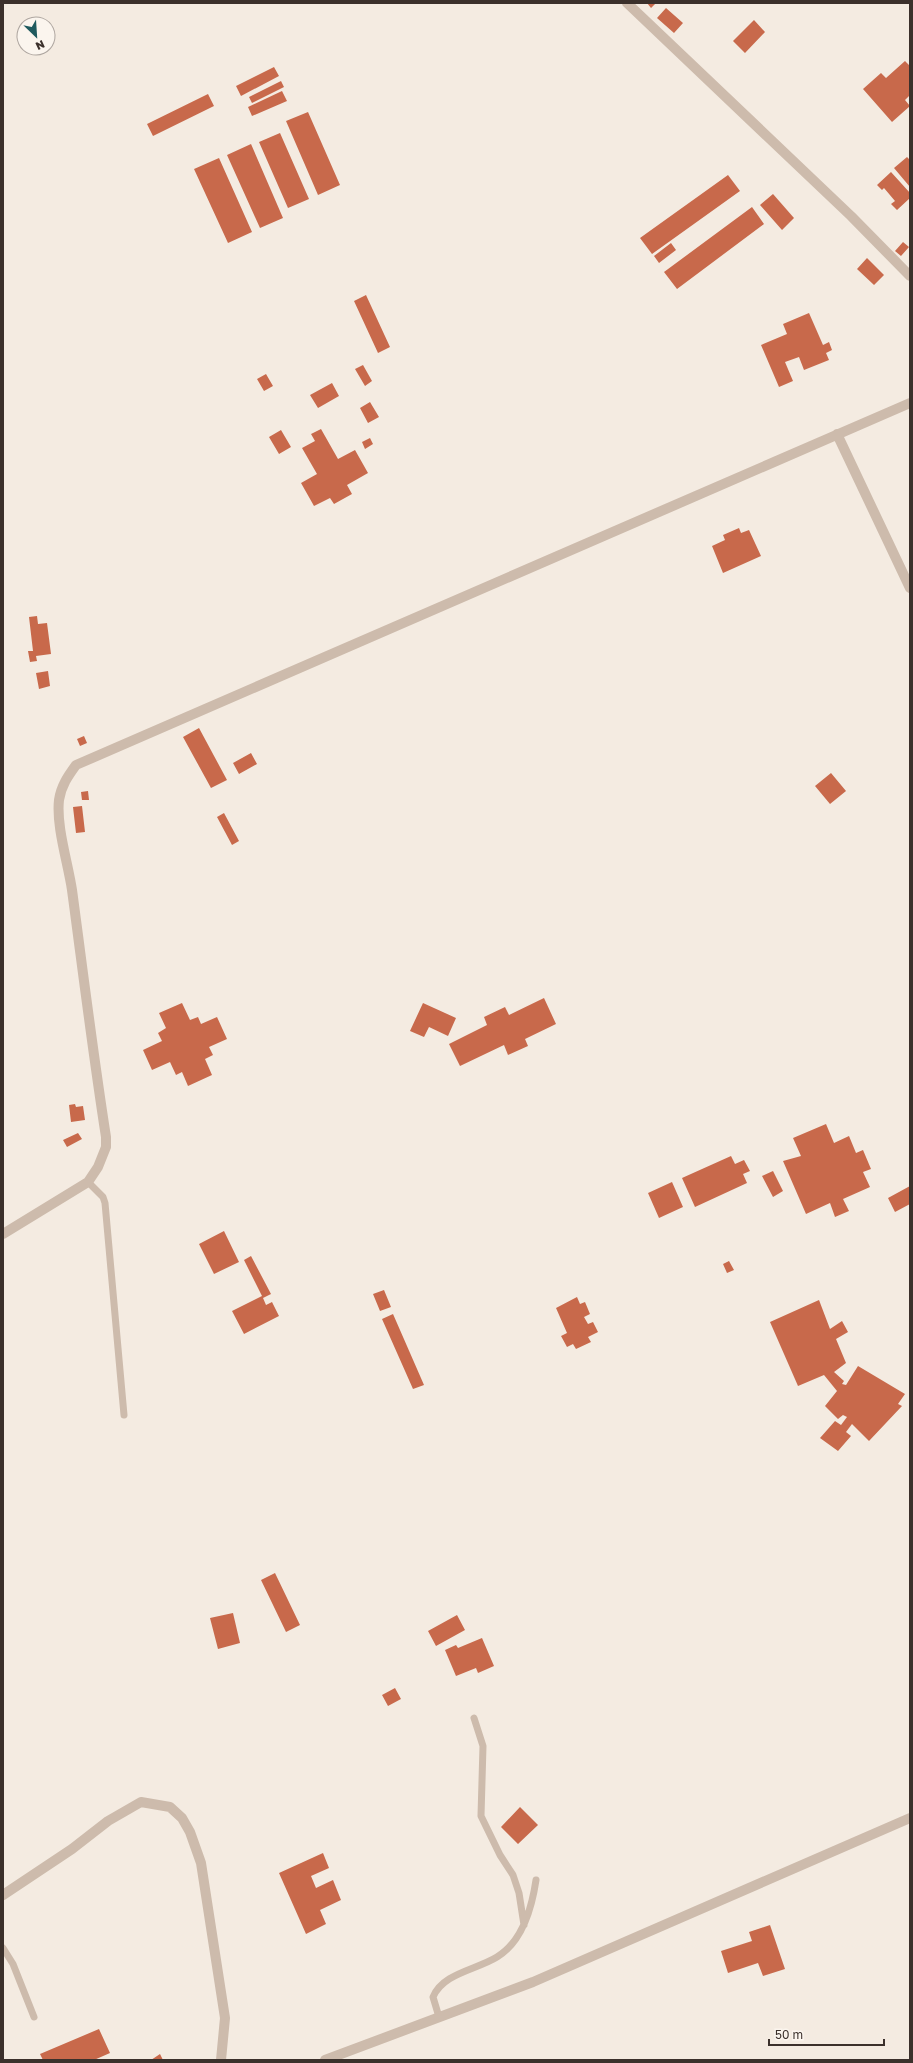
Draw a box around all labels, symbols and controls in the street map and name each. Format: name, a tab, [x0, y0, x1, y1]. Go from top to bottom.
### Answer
north arrow	[16, 16, 56, 56]
text: N	[34, 38, 47, 53]
scale bar	[769, 2021, 884, 2047]
text: 50 m	[775, 2027, 803, 2042]

